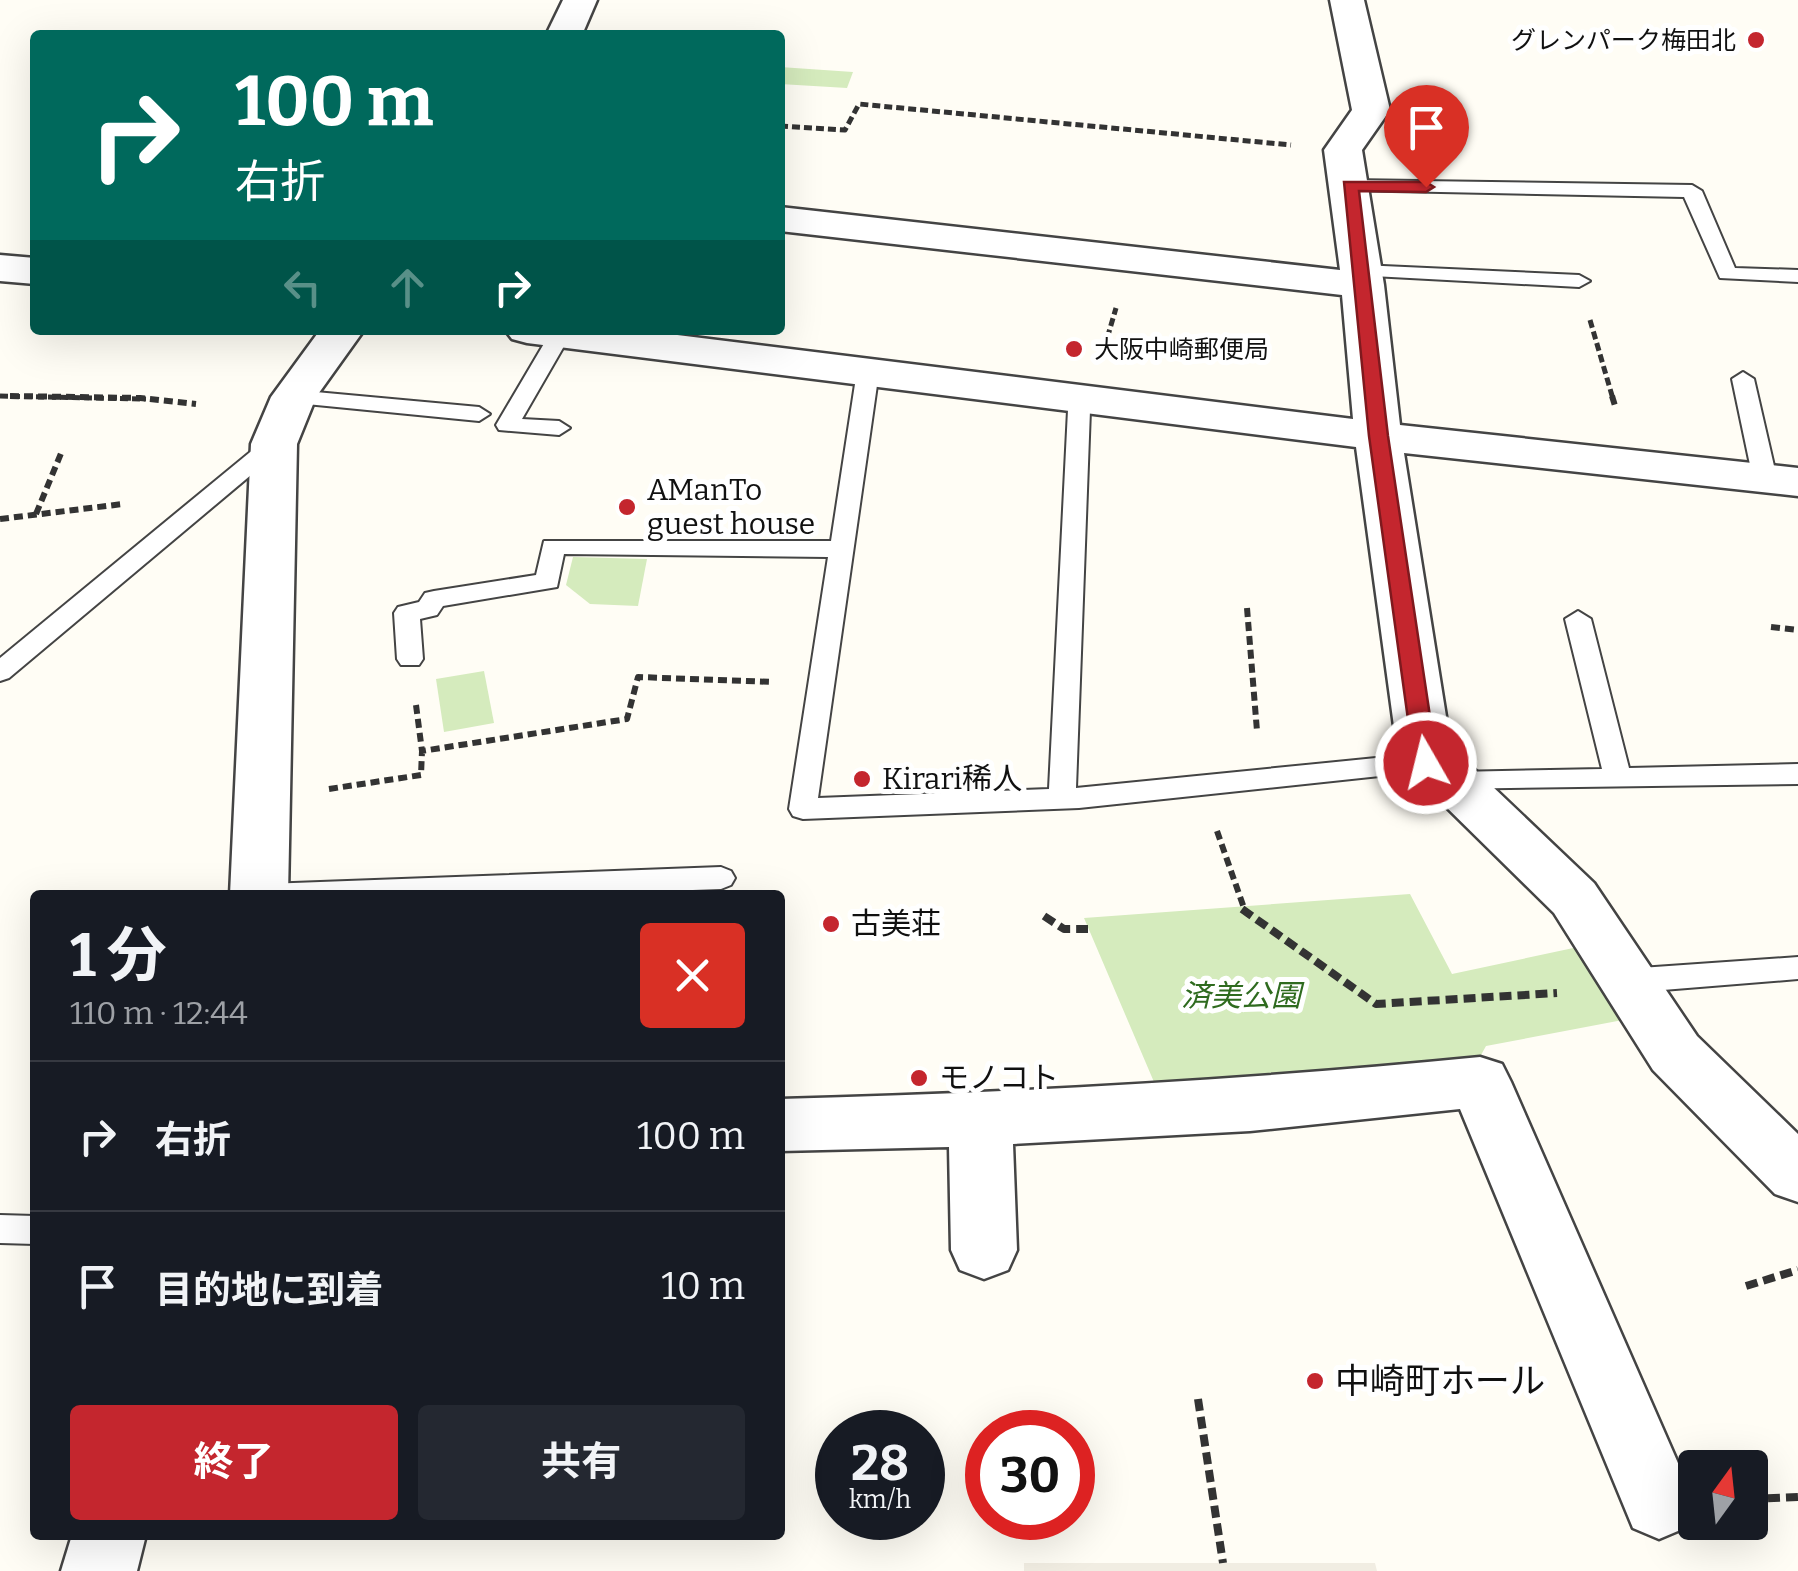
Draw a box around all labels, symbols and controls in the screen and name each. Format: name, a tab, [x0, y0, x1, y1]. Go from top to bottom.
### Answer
place label: グレンパーク梅田北	[1511, 26, 1736, 56]
marker: グレンパーク梅田北	[1745, 29, 1767, 51]
text: 100 m	[235, 60, 434, 144]
icon: right	[70, 70, 200, 200]
pin	[1384, 85, 1469, 188]
icon: arrive	[1399, 100, 1454, 155]
text: 右折	[235, 155, 325, 209]
icon: left	[275, 260, 330, 315]
icon: ahead	[380, 260, 435, 315]
icon: right	[485, 260, 540, 315]
place label: 大阪中崎郵便局	[1094, 335, 1269, 365]
marker: 大阪中崎郵便局	[1063, 338, 1085, 360]
place label: AManTo guest house	[647, 472, 815, 542]
marker: AManTo guest house	[616, 496, 638, 518]
position arrow	[1374, 711, 1478, 815]
place label: Kirari稀人	[882, 761, 1022, 797]
marker: Kirari稀人	[851, 768, 873, 790]
place label: 古美荘	[851, 906, 941, 942]
marker: 古美荘	[820, 913, 842, 935]
text: 1 分	[70, 920, 167, 992]
button: close	[640, 923, 745, 1028]
park label: 済美公園	[1181, 978, 1305, 1014]
text: 110 m · 12:44	[70, 994, 248, 1032]
place label: モノコト	[939, 1060, 1059, 1096]
marker: モノコト	[908, 1067, 930, 1089]
icon: right	[70, 1109, 125, 1164]
text: 100 m	[637, 1113, 745, 1159]
text: 右折	[155, 1117, 231, 1163]
icon: arrive	[70, 1259, 125, 1314]
text: 10 m	[661, 1263, 745, 1309]
text: 目的地に到着	[155, 1267, 383, 1313]
place label: 中崎町ホール	[1335, 1360, 1545, 1402]
marker: 中崎町ホール	[1304, 1370, 1326, 1392]
button: 終了	[70, 1405, 398, 1520]
button: 共有	[418, 1405, 745, 1520]
speed limit sign: 30	[965, 1410, 1095, 1540]
text: 28	[851, 1433, 909, 1493]
north arrow	[1678, 1450, 1768, 1540]
map controls	[1678, 1450, 1768, 1540]
text: km/h	[849, 1485, 911, 1515]

